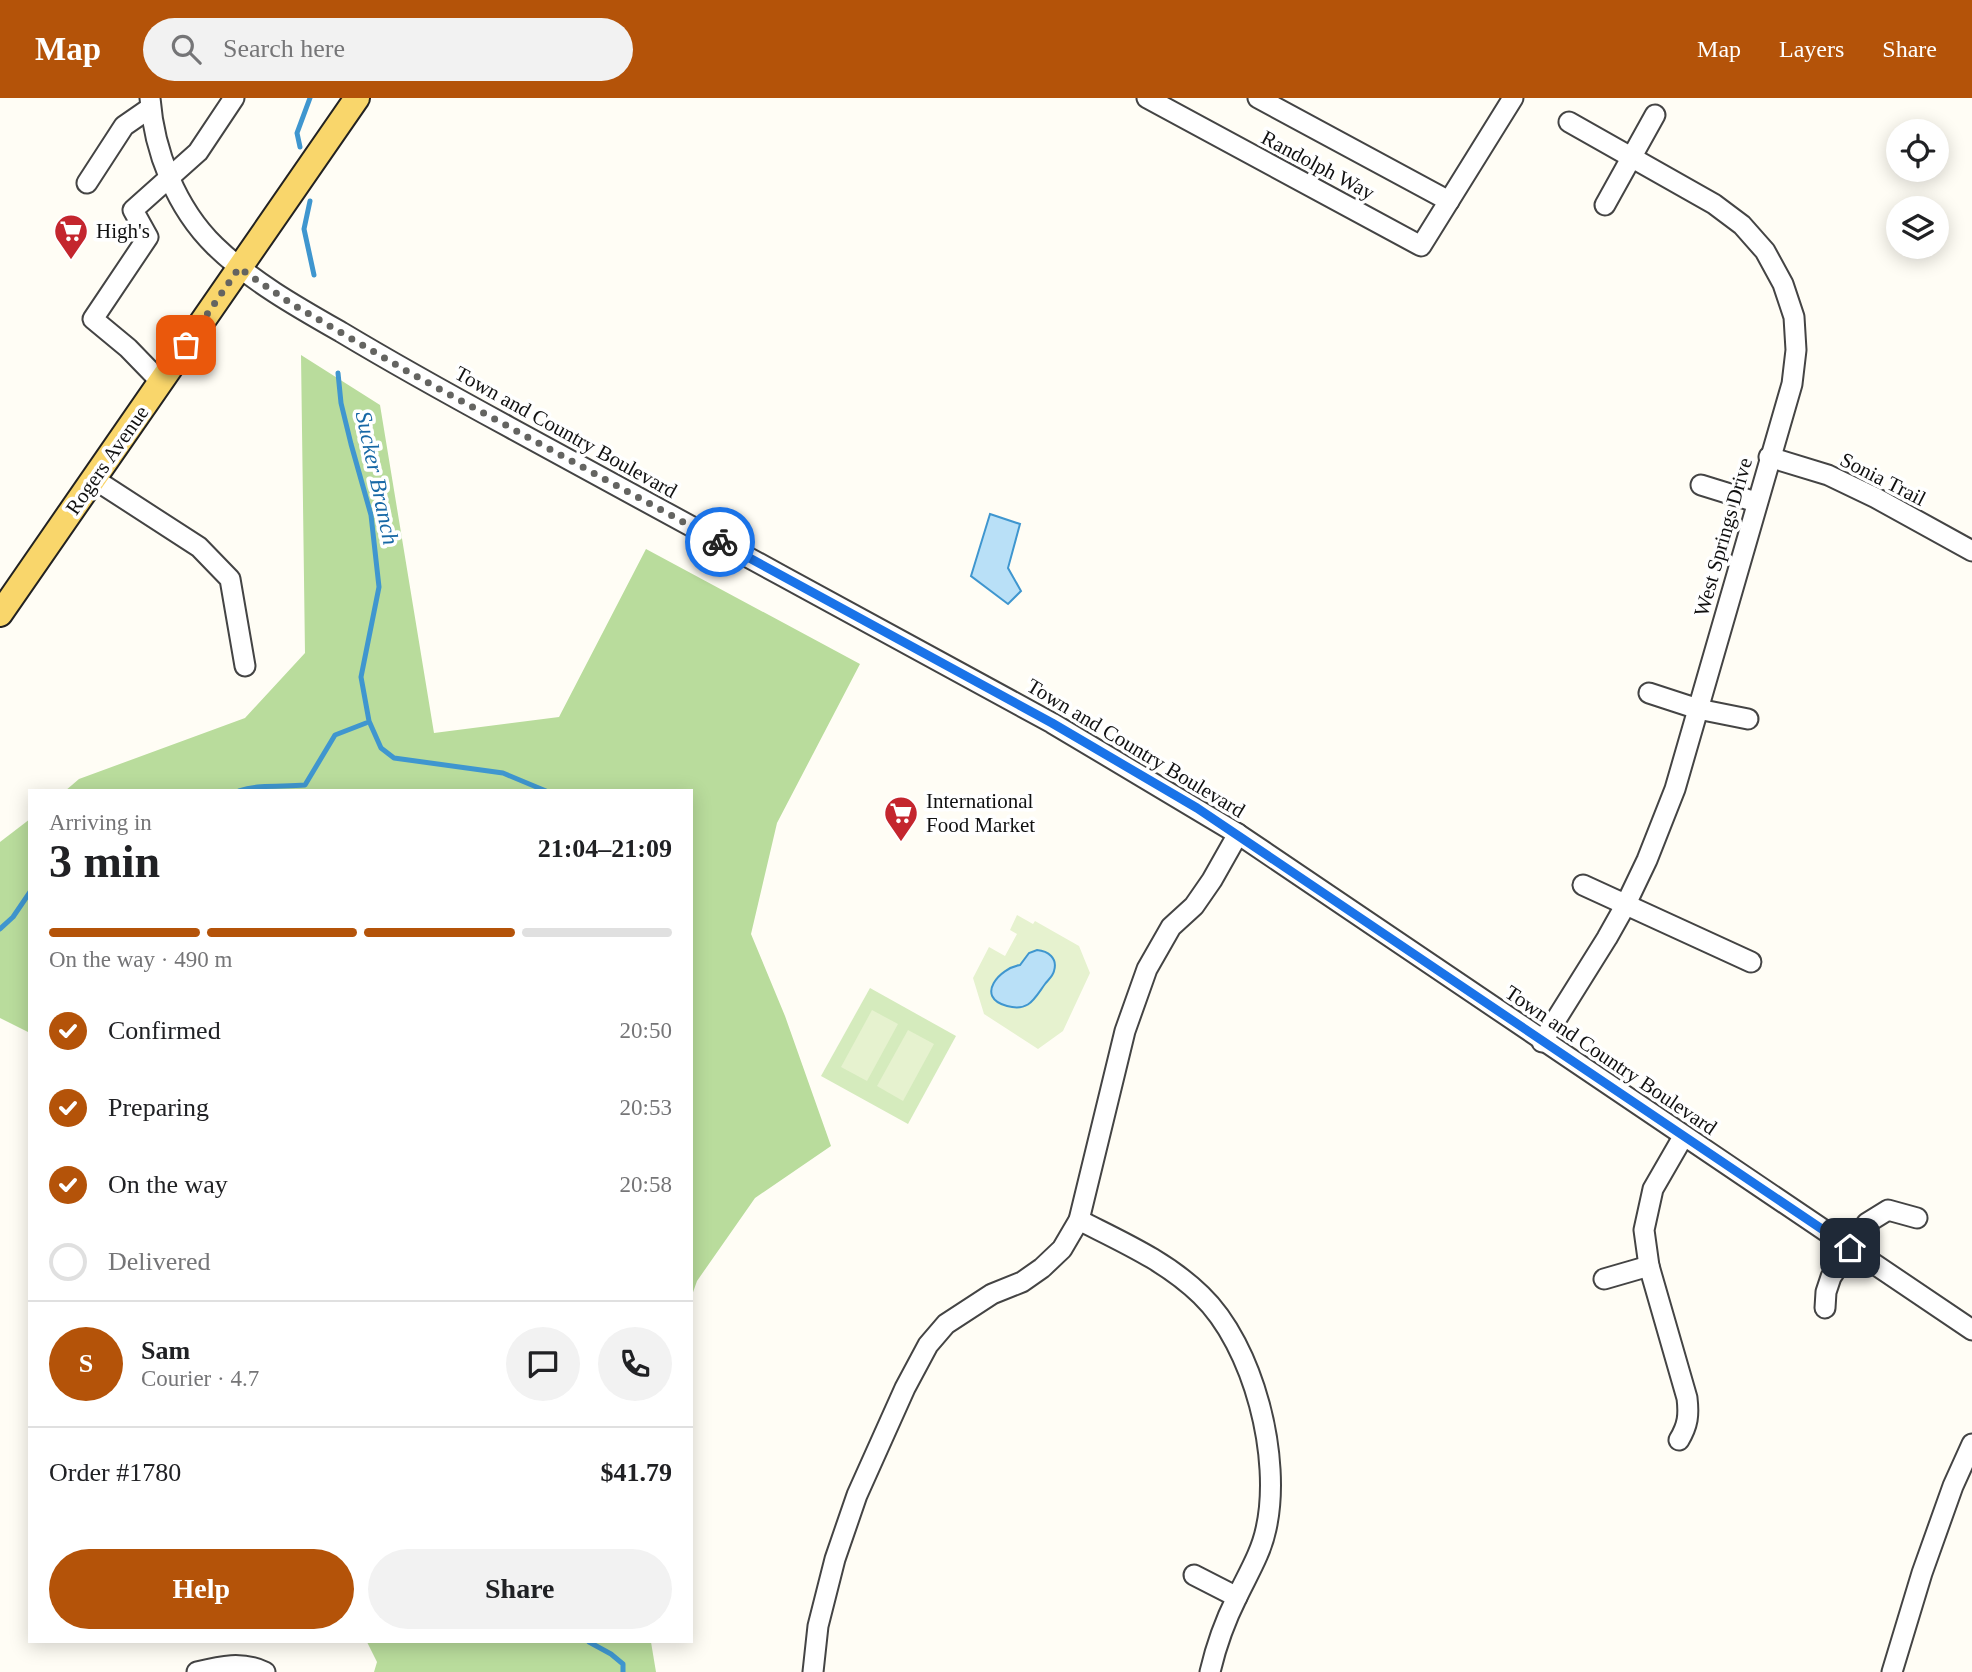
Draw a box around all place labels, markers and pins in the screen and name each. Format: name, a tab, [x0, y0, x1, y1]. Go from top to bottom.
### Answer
supermarket icon: High's	[52, 212, 90, 261]
place label: High's	[96, 219, 150, 243]
pin	[156, 315, 216, 375]
place label: International Food Market	[926, 789, 1035, 837]
supermarket icon: International Food Market	[882, 794, 920, 843]
pin	[1820, 1218, 1880, 1278]

